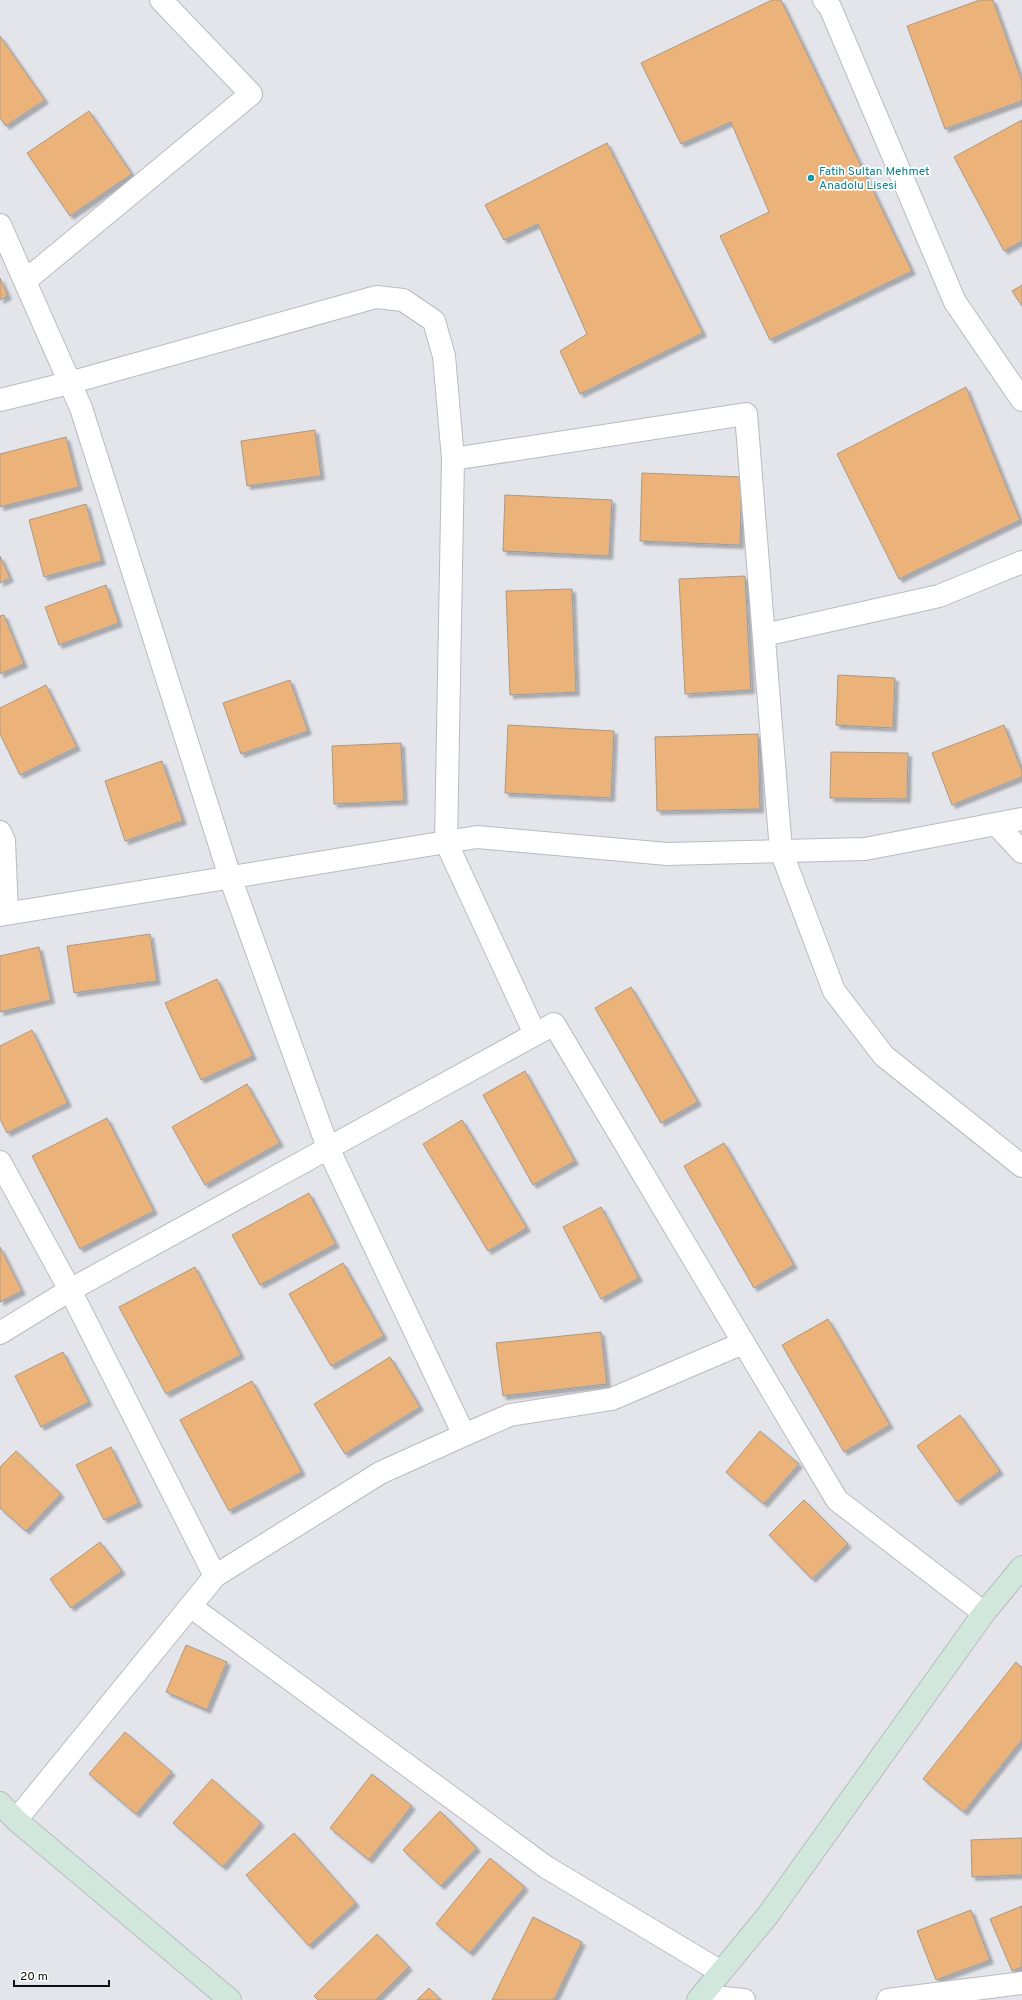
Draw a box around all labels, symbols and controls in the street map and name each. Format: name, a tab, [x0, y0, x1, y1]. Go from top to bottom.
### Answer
place label: Fatih Sultan Mehmet Anadolu Lisesi	[819, 164, 930, 194]
marker: Fatih Sultan Mehmet Anadolu Lisesi	[806, 173, 816, 183]
scale bar	[14, 1962, 109, 1988]
text: 20 m	[20, 1969, 48, 1985]

